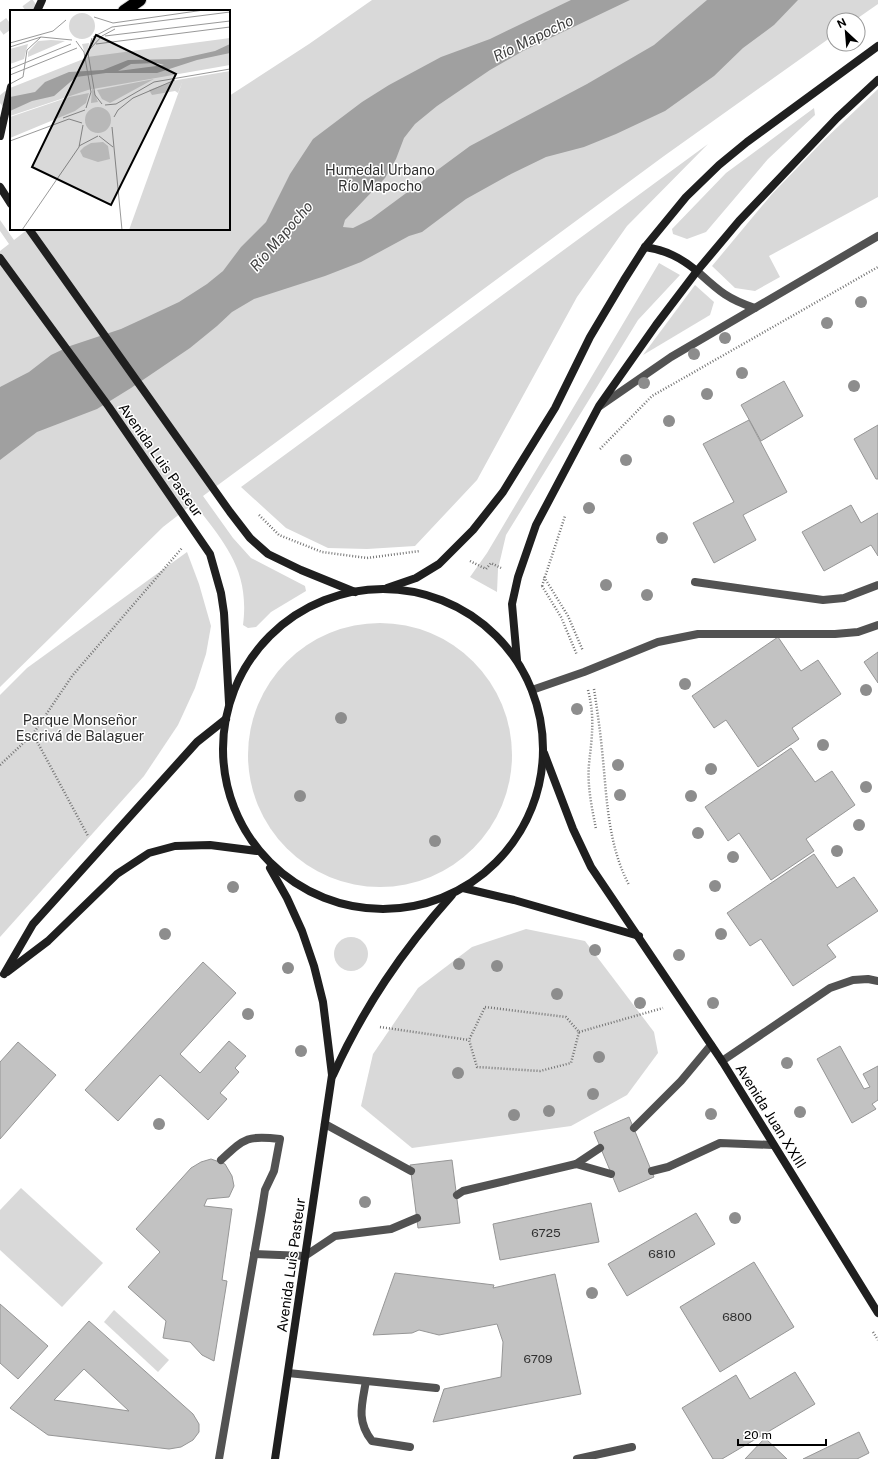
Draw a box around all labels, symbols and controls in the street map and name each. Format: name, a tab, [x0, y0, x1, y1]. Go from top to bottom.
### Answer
inset map	[10, 10, 230, 230]
water label: Río Mapocho	[490, 11, 576, 65]
north arrow	[826, 12, 866, 52]
text: N	[835, 16, 848, 30]
park label: Humedal Urbano Río Mapocho	[325, 162, 435, 194]
water label: Río Mapocho	[246, 198, 316, 274]
street label: Avenida Luis Pasteur	[116, 400, 206, 520]
park label: Parque Monseñor Escrivá de Balaguer	[16, 712, 144, 744]
street label: Avenida Juan XXIII	[733, 1061, 809, 1171]
street label: Avenida Luis Pasteur	[274, 1197, 308, 1333]
house number: 6725	[531, 1226, 561, 1240]
house number: 6810	[648, 1247, 676, 1261]
house number: 6800	[722, 1310, 752, 1324]
house number: 6709	[524, 1352, 552, 1366]
scale bar	[738, 1421, 826, 1447]
text: 20 m	[744, 1428, 772, 1442]

